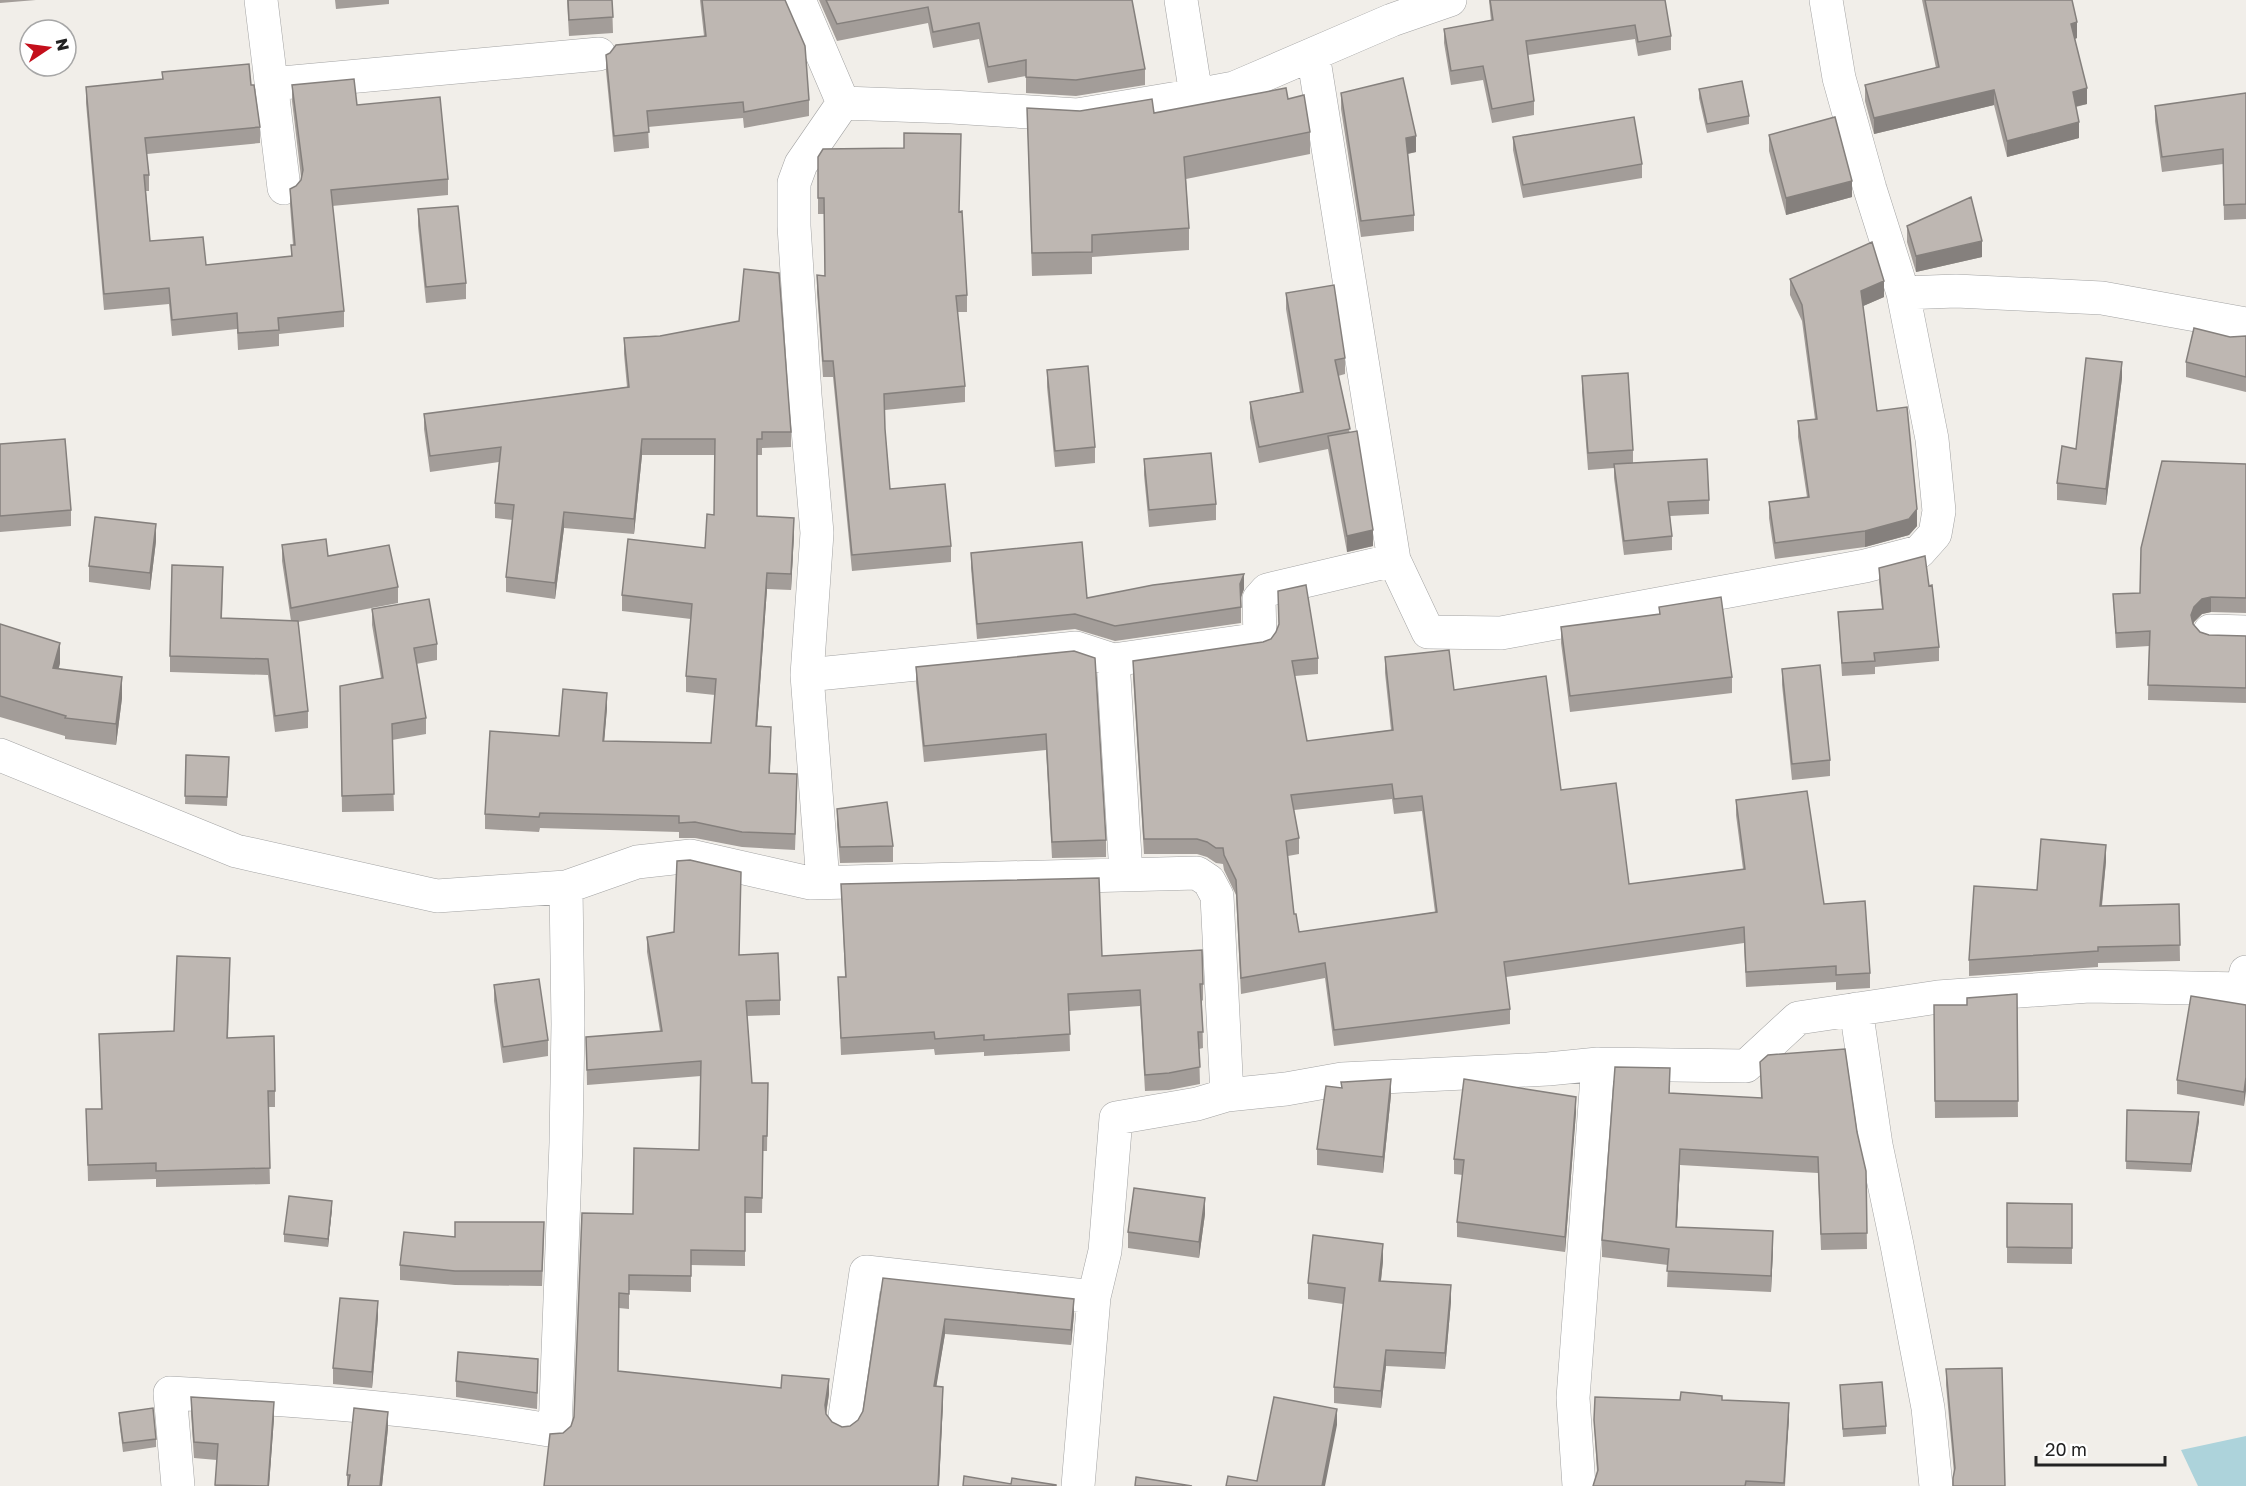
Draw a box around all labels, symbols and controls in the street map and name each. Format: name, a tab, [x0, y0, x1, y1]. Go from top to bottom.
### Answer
north arrow	[18, 18, 78, 78]
text: N	[52, 36, 74, 53]
scale bar	[2036, 1429, 2165, 1467]
text: 20 m	[2045, 1438, 2087, 1460]

